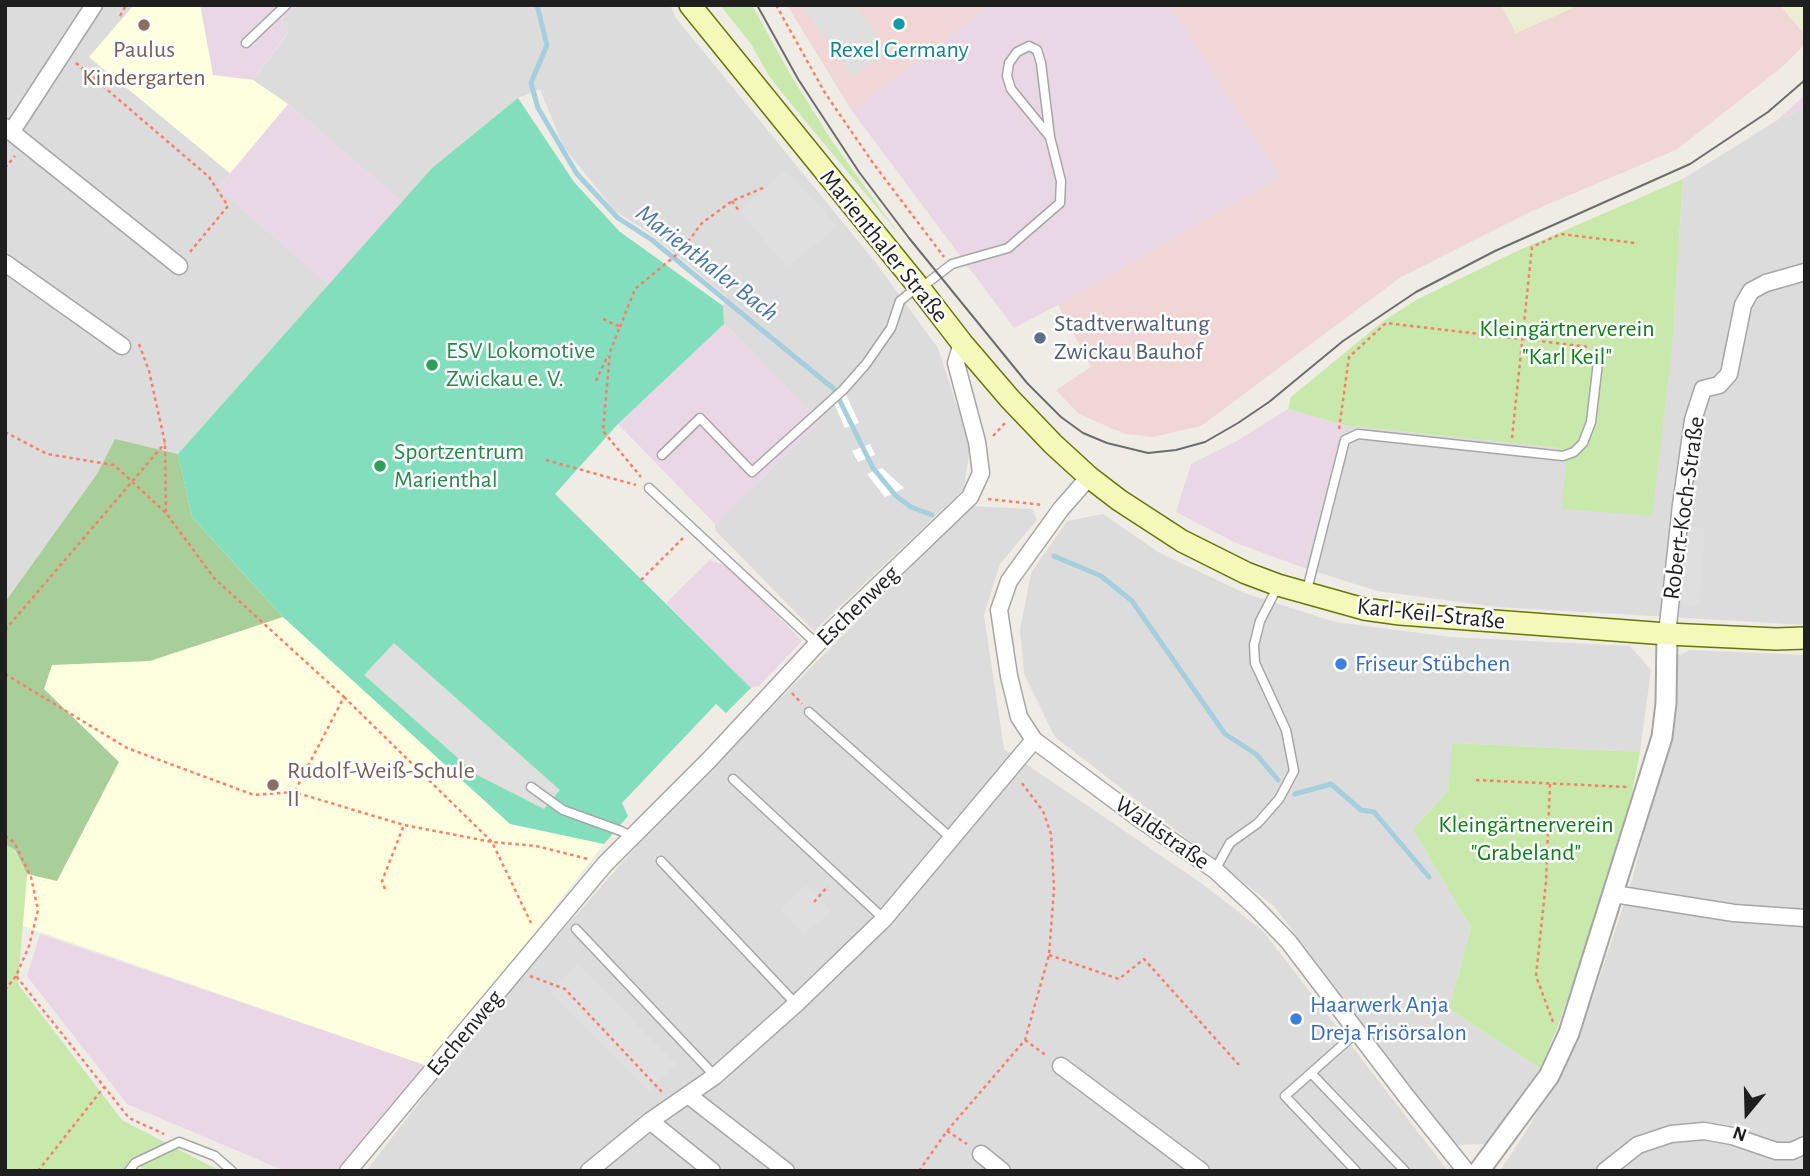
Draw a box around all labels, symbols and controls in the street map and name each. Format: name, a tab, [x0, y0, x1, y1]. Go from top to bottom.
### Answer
marker: Rexel Germany	[891, 16, 907, 32]
marker: Paulus Kindergarten	[136, 17, 152, 33]
place label: Paulus Kindergarten	[82, 36, 206, 92]
place label: Rexel Germany	[829, 36, 969, 64]
street label: Marienthaler Straße	[814, 164, 954, 328]
water label: Marienthaler Bach	[629, 198, 785, 328]
place label: Stadtverwaltung Zwickau Bauhof	[1054, 310, 1210, 366]
park label: Kleingärtnerverein "Karl Keil"	[1479, 315, 1655, 371]
marker: Stadtverwaltung Zwickau Bauhof	[1032, 330, 1048, 346]
place label: ESV Lokomotive Zwickau e. V.	[446, 337, 595, 393]
marker: ESV Lokomotive Zwickau e. V.	[424, 357, 440, 373]
street label: Robert-Koch-Straße	[1657, 415, 1711, 601]
place label: Sportzentrum Marienthal	[394, 438, 524, 494]
marker: Sportzentrum Marienthal	[372, 458, 388, 474]
street label: Eschenweg	[811, 560, 905, 652]
street label: Karl-Keil-Straße	[1356, 592, 1506, 636]
place label: Friseur Stübchen	[1355, 650, 1510, 678]
marker: Friseur Stübchen	[1333, 656, 1349, 672]
place label: Rudolf-Weiß-Schule II	[287, 757, 475, 813]
marker: Rudolf-Weiß-Schule II	[265, 777, 281, 793]
street label: Waldstraße	[1109, 790, 1215, 876]
park label: Kleingärtnerverein "Grabeland"	[1438, 811, 1614, 867]
street label: Eschenweg	[421, 984, 509, 1082]
place label: Haarwerk Anja Dreja Frisörsalon	[1310, 991, 1467, 1047]
marker: Haarwerk Anja Dreja Frisörsalon	[1288, 1011, 1304, 1027]
north arrow	[1712, 1078, 1782, 1148]
text: N	[1731, 1122, 1749, 1144]

